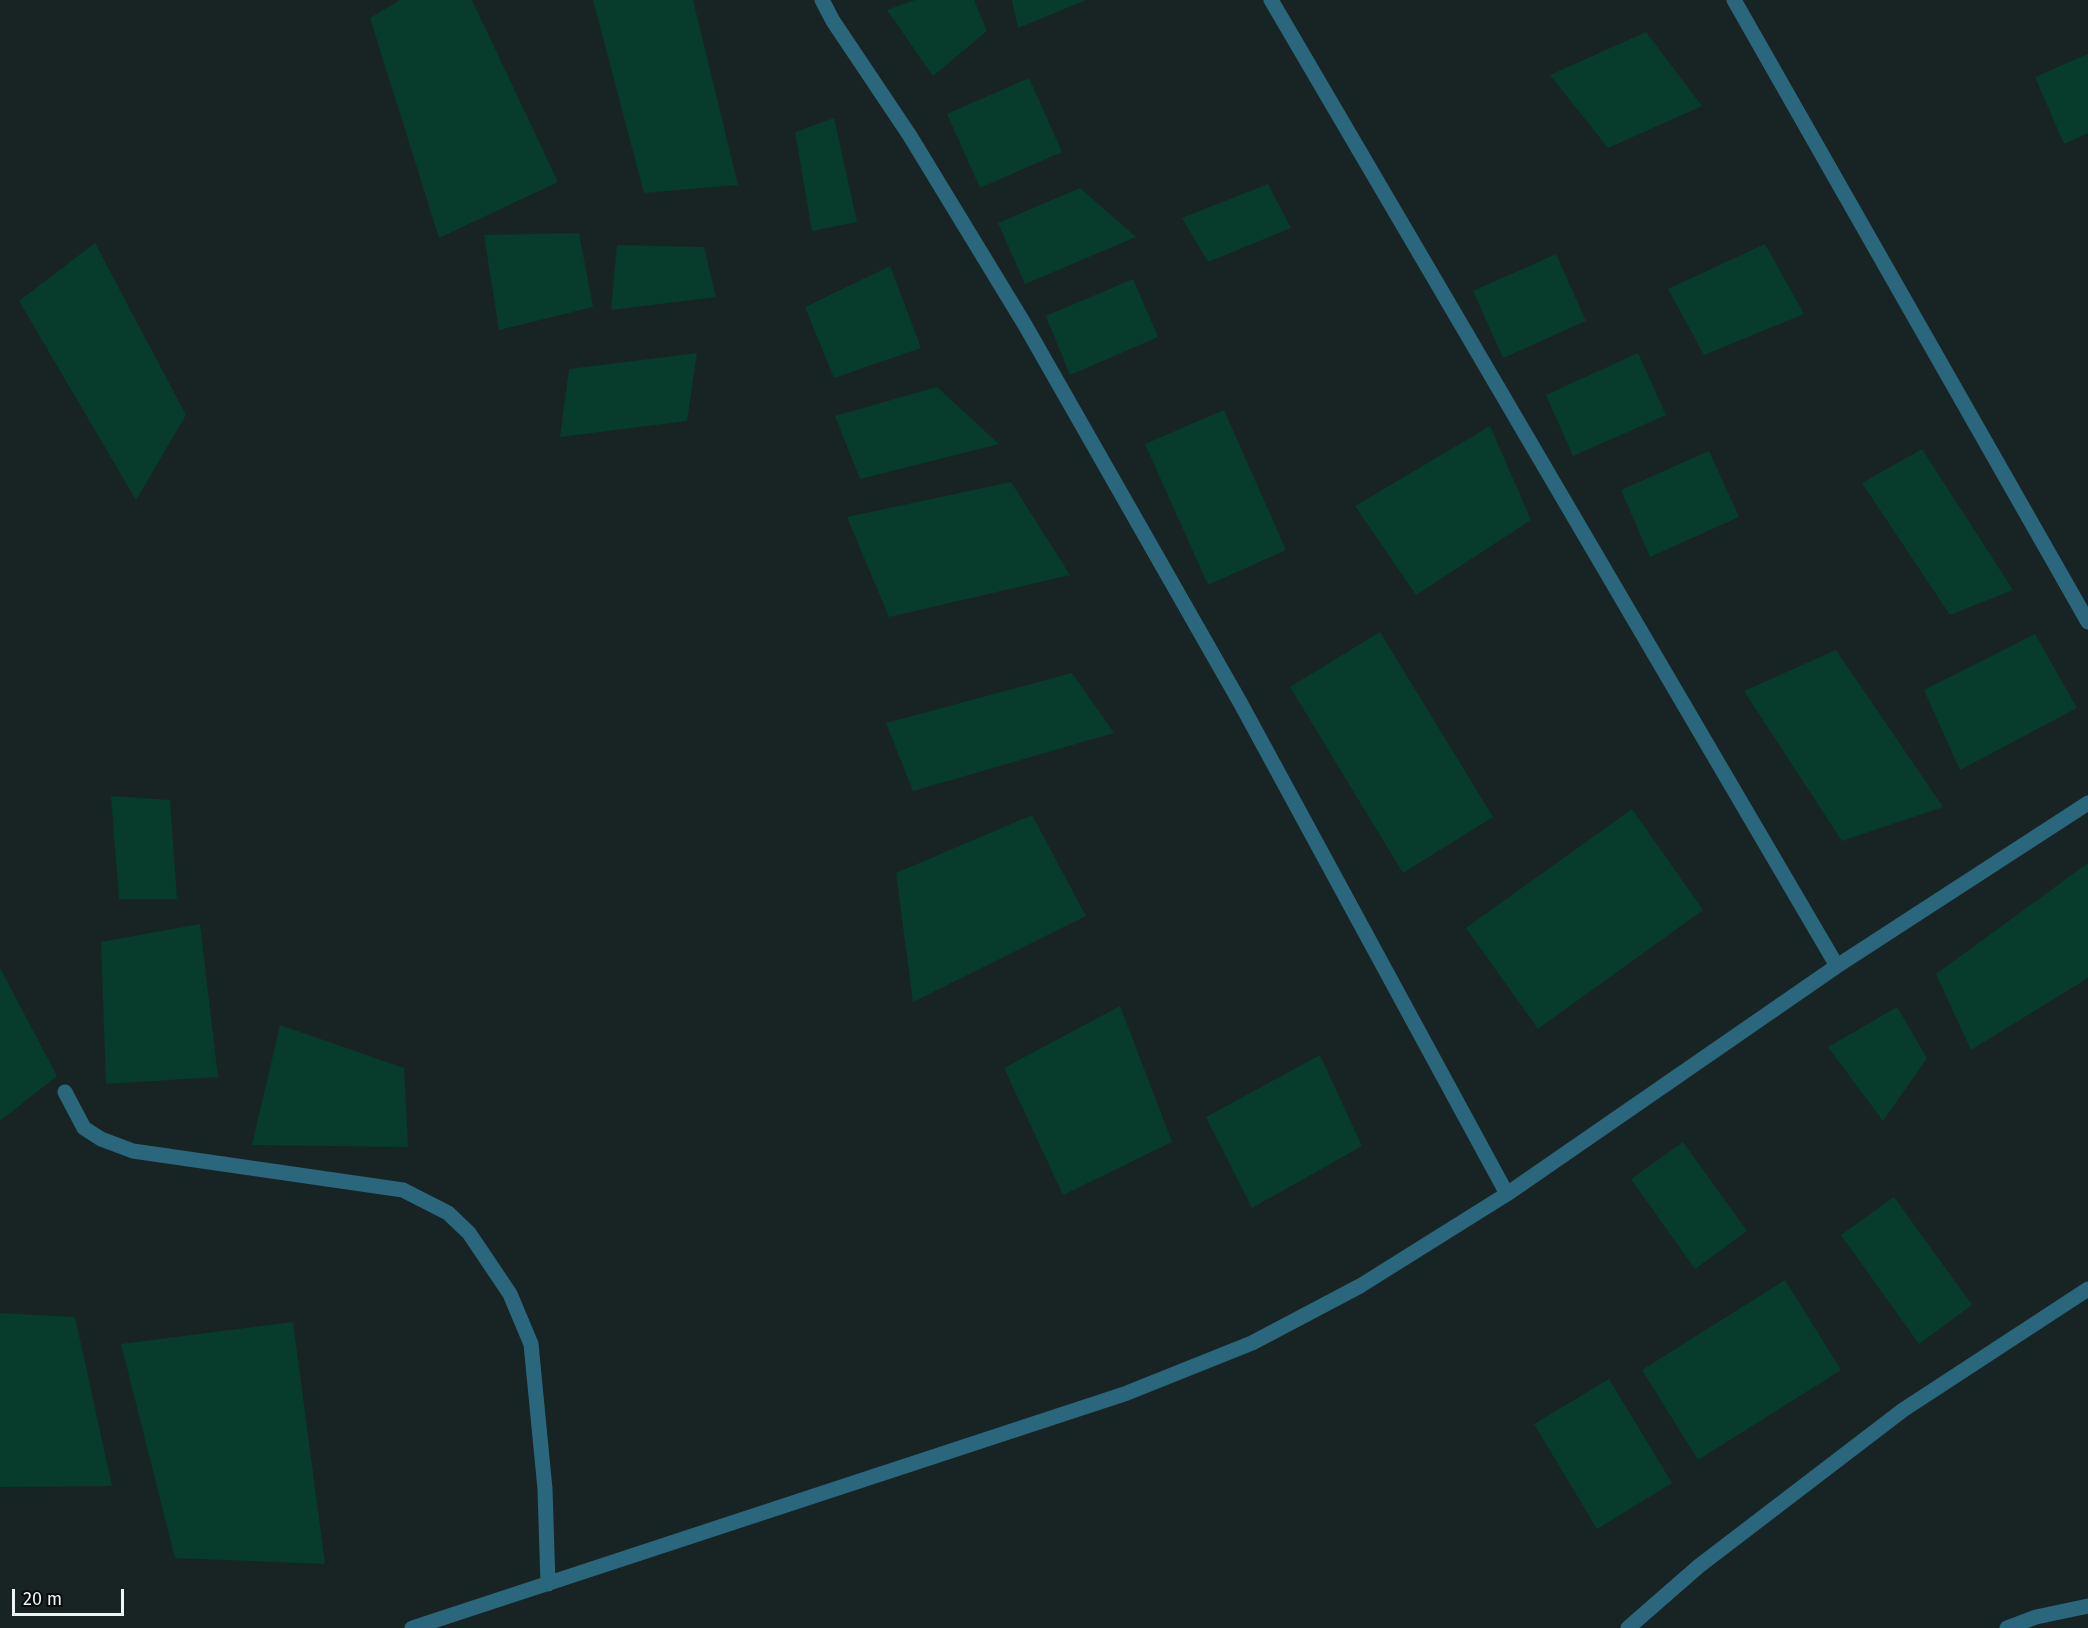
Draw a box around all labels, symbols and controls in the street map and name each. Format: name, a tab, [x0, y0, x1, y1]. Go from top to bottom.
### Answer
scale bar	[15, 1577, 128, 1615]
text: 20 m	[23, 1588, 62, 1610]

